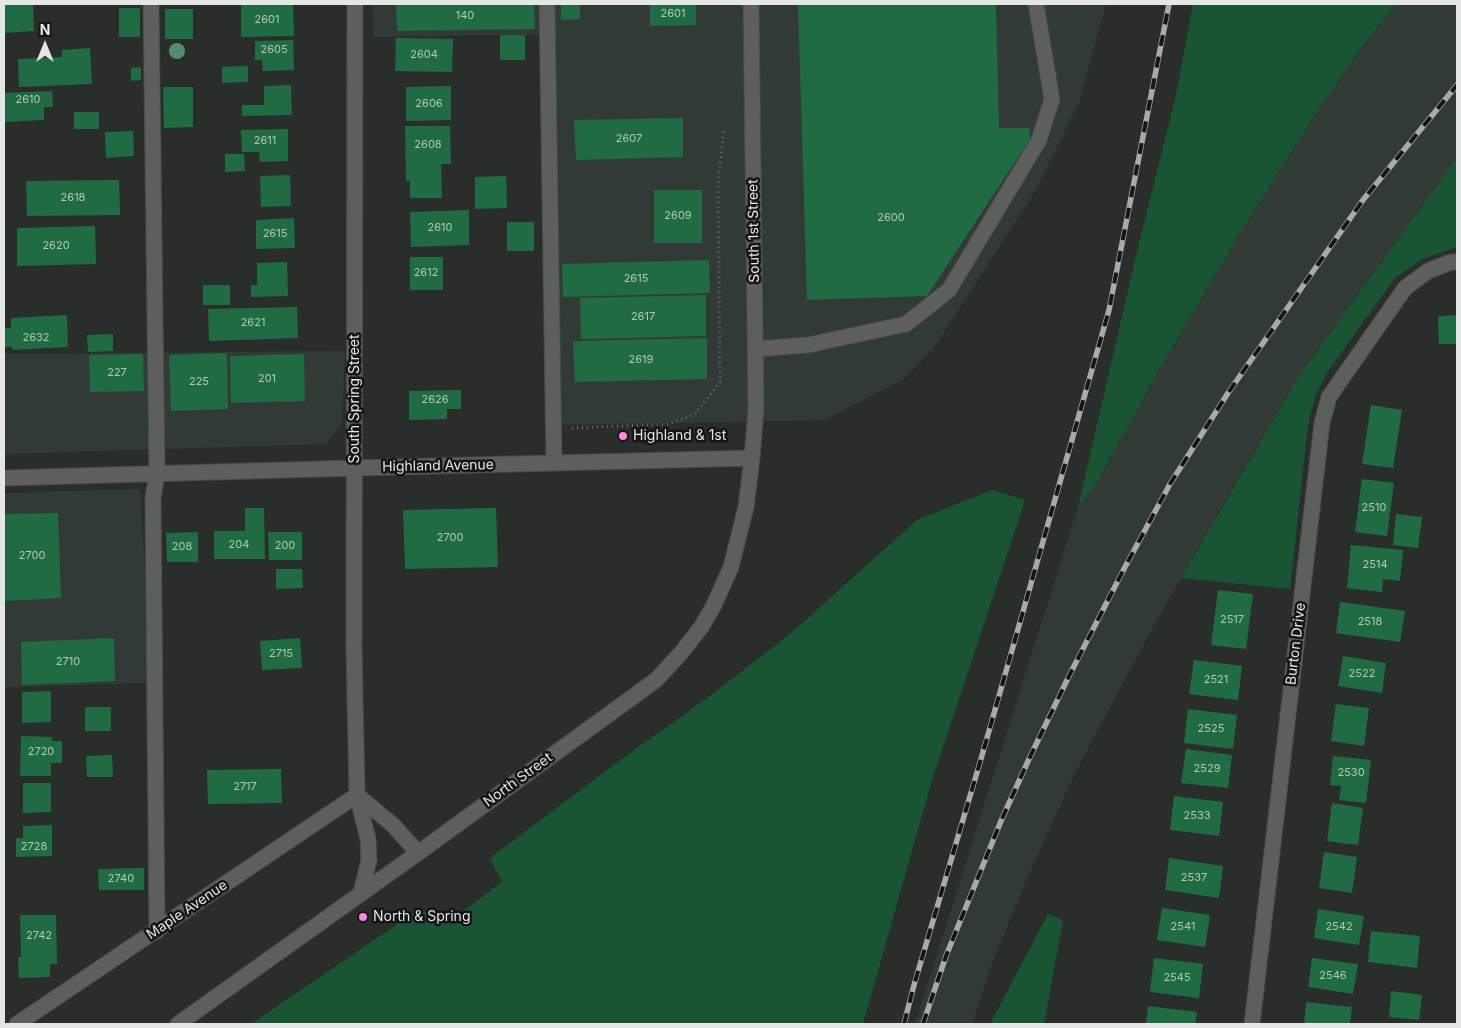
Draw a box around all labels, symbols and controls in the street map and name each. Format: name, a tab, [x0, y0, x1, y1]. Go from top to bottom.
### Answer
house number: 2601	[661, 7, 685, 21]
house number: 140	[456, 9, 474, 23]
house number: 2601	[255, 13, 279, 27]
north arrow	[20, 20, 70, 70]
text: N	[40, 21, 50, 38]
house number: 2605	[260, 43, 288, 57]
house number: 2604	[410, 48, 438, 62]
house number: 2610	[16, 93, 40, 107]
house number: 2606	[415, 97, 443, 111]
house number: 2607	[616, 132, 642, 146]
house number: 2611	[254, 134, 276, 148]
house number: 2608	[414, 138, 442, 152]
street label: South 1st Street	[745, 179, 763, 283]
house number: 2618	[61, 191, 85, 205]
house number: 2609	[664, 209, 692, 223]
house number: 2600	[877, 211, 905, 225]
house number: 2610	[428, 221, 452, 235]
house number: 2615	[263, 227, 287, 241]
house number: 2620	[42, 239, 70, 253]
house number: 2612	[414, 266, 438, 280]
house number: 2615	[624, 272, 648, 286]
house number: 2617	[631, 310, 655, 324]
house number: 2621	[241, 316, 265, 330]
house number: 2632	[22, 331, 50, 345]
street label: South Spring Street	[347, 334, 363, 464]
house number: 2619	[629, 353, 653, 367]
house number: 227	[107, 366, 127, 380]
house number: 201	[258, 372, 276, 386]
house number: 225	[189, 375, 209, 389]
house number: 2626	[421, 393, 449, 407]
place label: Highland & 1st	[633, 428, 726, 444]
marker: Highland & 1st	[617, 430, 629, 442]
street label: Highland Avenue	[382, 457, 494, 475]
house number: 2510	[1362, 501, 1386, 515]
house number: 2700	[437, 531, 463, 545]
house number: 204	[229, 538, 249, 552]
house number: 200	[275, 539, 295, 553]
house number: 208	[172, 540, 192, 554]
house number: 2700	[19, 549, 45, 563]
house number: 2514	[1363, 558, 1387, 572]
street label: Burton Drive	[1283, 602, 1309, 686]
house number: 2517	[1220, 613, 1244, 627]
house number: 2518	[1358, 615, 1382, 629]
house number: 2715	[269, 647, 293, 661]
house number: 2710	[56, 655, 80, 669]
house number: 2522	[1349, 667, 1375, 681]
house number: 2521	[1204, 673, 1228, 687]
house number: 2525	[1198, 722, 1224, 736]
house number: 2720	[28, 745, 54, 759]
street label: North Street	[480, 749, 556, 811]
house number: 2529	[1194, 762, 1220, 776]
house number: 2530	[1337, 766, 1365, 780]
house number: 2717	[233, 780, 257, 794]
house number: 2533	[1184, 809, 1210, 823]
house number: 2728	[21, 840, 47, 854]
house number: 2537	[1181, 871, 1207, 885]
house number: 2740	[108, 872, 134, 886]
street label: Maple Avenue	[143, 877, 231, 943]
place label: North & Spring	[373, 909, 470, 925]
marker: North & Spring	[357, 911, 369, 923]
house number: 2541	[1171, 920, 1195, 934]
house number: 2542	[1325, 920, 1353, 934]
house number: 2742	[26, 929, 52, 943]
house number: 2546	[1319, 969, 1347, 983]
house number: 2545	[1163, 971, 1191, 985]

